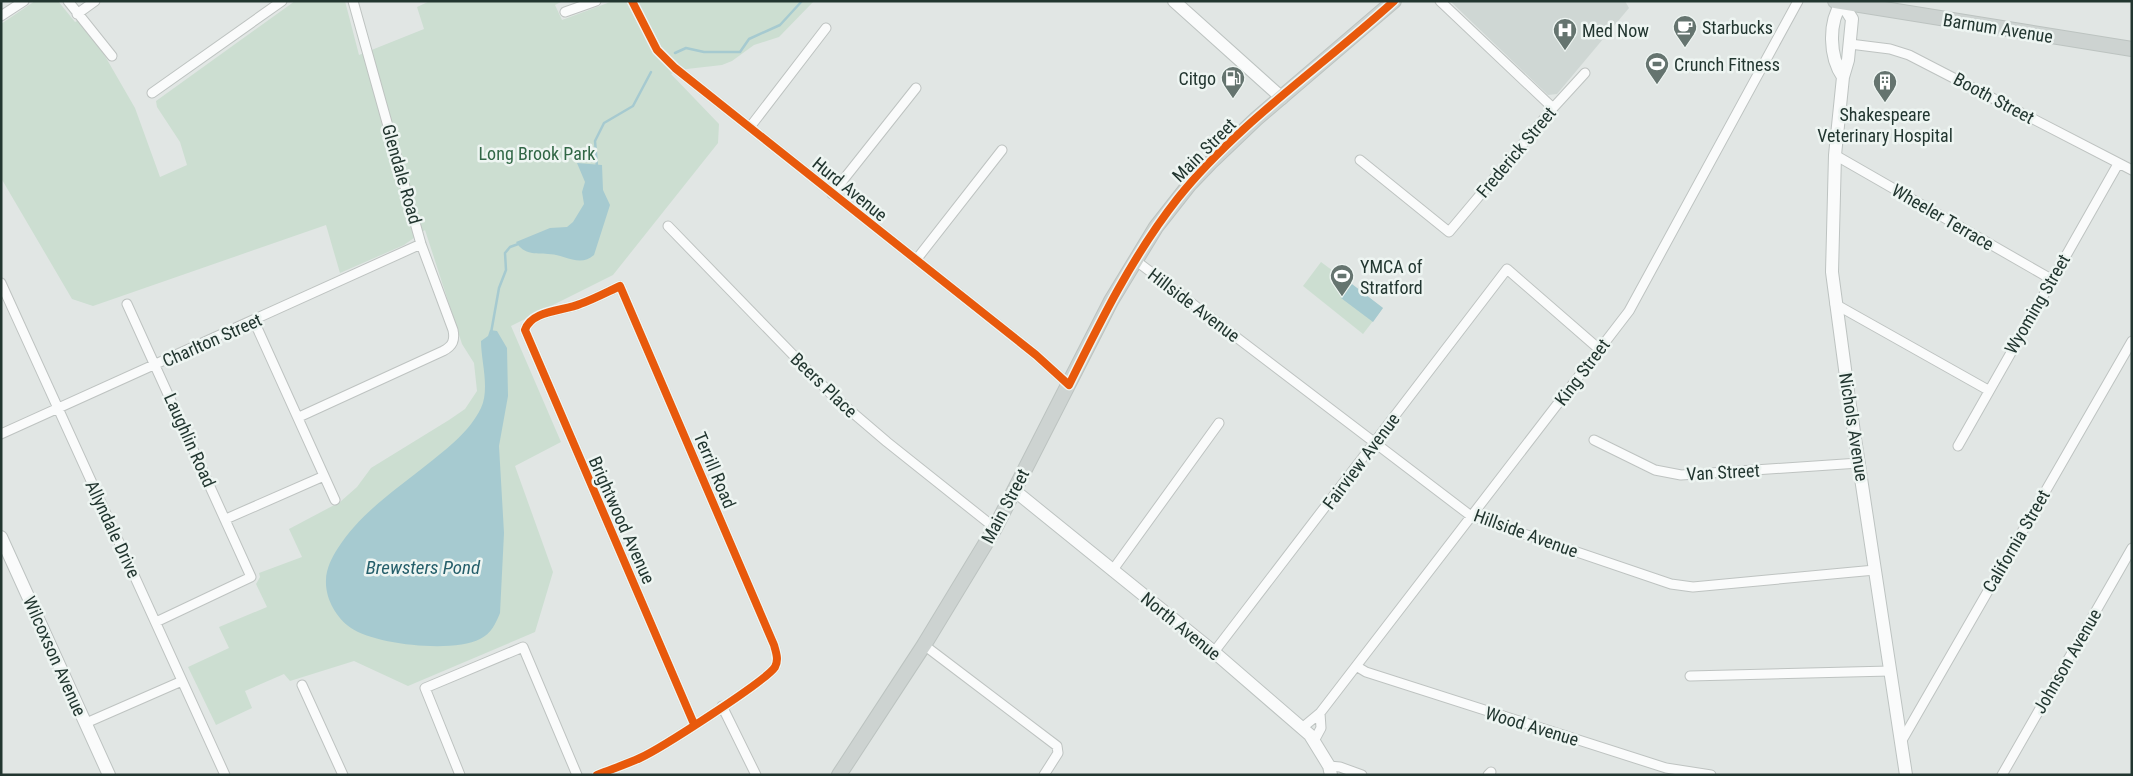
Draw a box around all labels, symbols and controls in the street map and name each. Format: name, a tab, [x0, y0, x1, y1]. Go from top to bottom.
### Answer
street label: Barnum Avenue	[1942, 9, 2054, 47]
cafe icon: Starbucks	[1672, 14, 1698, 48]
hospital icon: Med Now	[1552, 17, 1578, 51]
place label: Starbucks	[1702, 17, 1773, 38]
place label: Med Now	[1582, 20, 1649, 41]
sports icon: Crunch Fitness	[1644, 51, 1670, 85]
place label: Crunch Fitness	[1674, 54, 1780, 75]
fuel station icon: Citgo	[1220, 65, 1246, 99]
place label: Citgo	[1178, 68, 1216, 89]
street label: Booth Street	[1950, 68, 2038, 128]
building icon: Shakespeare Veterinary Hospital	[1872, 69, 1898, 103]
street label: Frederick Street	[1472, 102, 1560, 202]
place label: Shakespeare Veterinary Hospital	[1817, 104, 1953, 146]
street label: Main Street	[1168, 114, 1240, 186]
street label: Glendale Road	[378, 122, 426, 226]
park label: Long Brook Park	[479, 143, 595, 164]
street label: Hurd Avenue	[808, 153, 892, 225]
street label: Wheeler Terrace	[1888, 179, 1998, 255]
street label: Wyoming Street	[2000, 250, 2074, 358]
place label: YMCA of Stratford	[1360, 256, 1423, 298]
sports icon: YMCA of Stratford	[1329, 263, 1355, 297]
street label: Hillside Avenue	[1144, 264, 1244, 346]
street label: Charlton Street	[159, 309, 265, 371]
street label: King Street	[1550, 335, 1614, 409]
street label: Beers Place	[786, 348, 862, 422]
street label: Nichols Avenue	[1835, 371, 1873, 483]
street label: Laughlin Road	[160, 390, 220, 490]
street label: Fairview Avenue	[1318, 409, 1404, 513]
street label: Terrill Road	[690, 429, 740, 511]
street label: Brightwood Avenue	[585, 453, 659, 587]
street label: Van Street	[1686, 460, 1760, 484]
street label: Main Street	[977, 465, 1033, 547]
street label: Allyndale Drive	[81, 477, 145, 581]
street label: California Street	[1978, 486, 2054, 596]
street label: Hillside Avenue	[1471, 504, 1581, 562]
water label: Brewsters Pond	[366, 556, 481, 579]
street label: North Avenue	[1137, 588, 1225, 664]
street label: Wilcoxson Avenue	[19, 593, 91, 719]
street label: Johnson Avenue	[2029, 605, 2105, 717]
street label: Wood Avenue	[1483, 702, 1581, 750]

